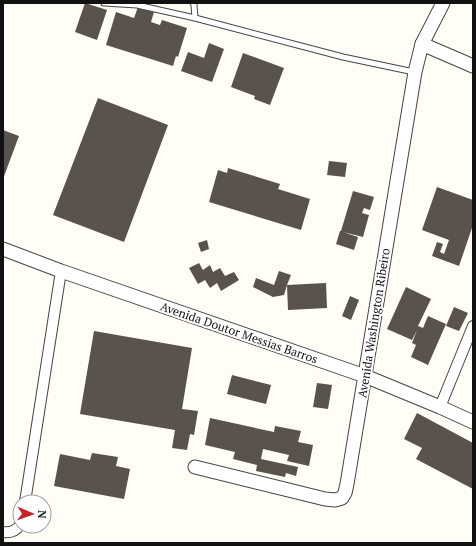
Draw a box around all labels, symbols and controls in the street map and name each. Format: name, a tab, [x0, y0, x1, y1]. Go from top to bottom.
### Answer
street label: Avenida Washington Ribeiro	[354, 247, 393, 399]
street label: Avenida Doutor Messias Barros	[159, 299, 320, 367]
north arrow	[12, 494, 52, 534]
text: N	[35, 510, 49, 519]

